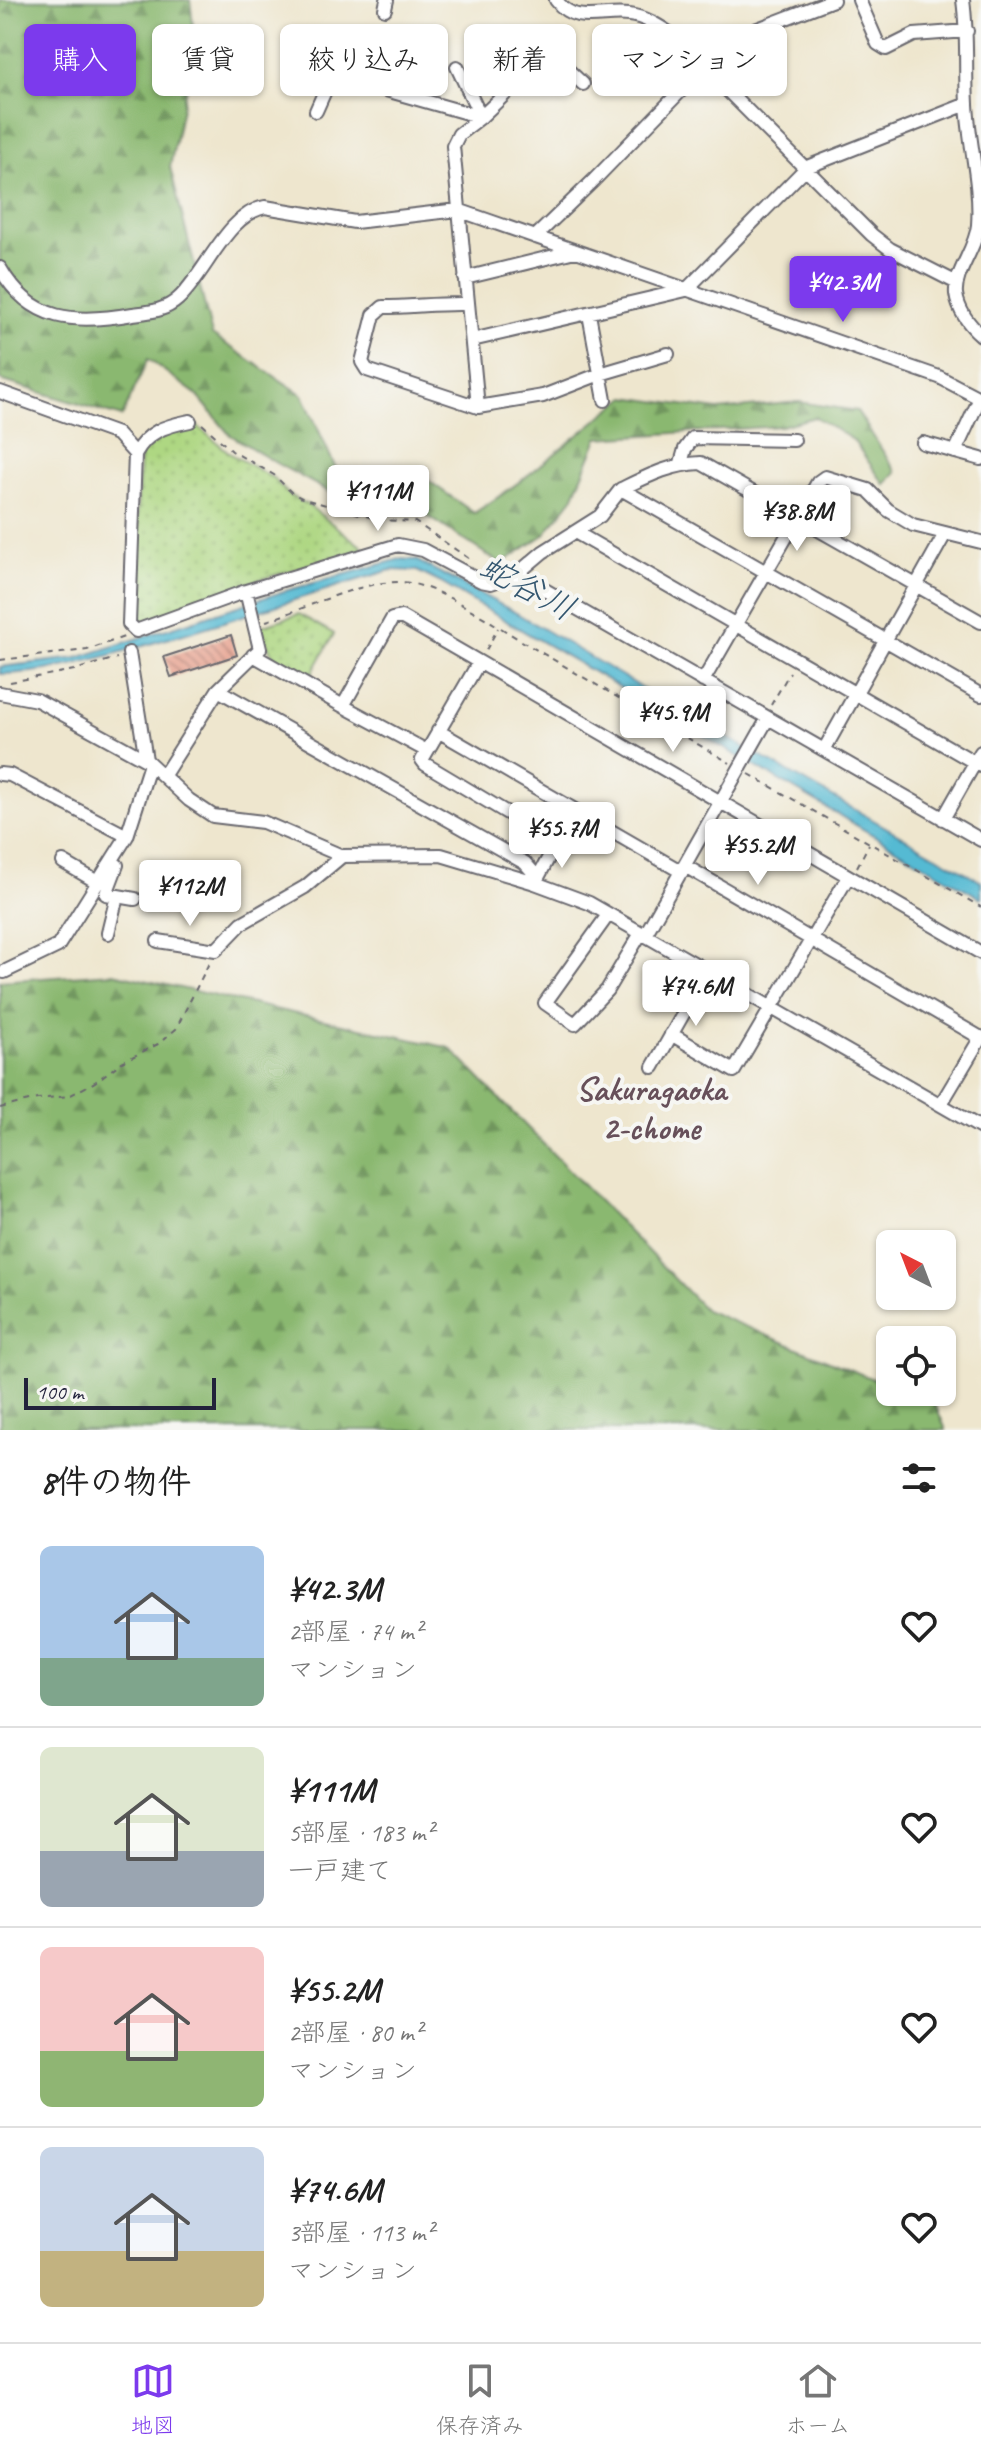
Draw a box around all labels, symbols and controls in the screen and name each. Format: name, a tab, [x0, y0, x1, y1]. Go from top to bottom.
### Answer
chip: 購入	[24, 24, 136, 96]
chip: 賃貸	[152, 24, 264, 96]
chip: 絞り込み	[280, 24, 448, 96]
chip: 新着	[464, 24, 576, 96]
chip: マンション	[592, 24, 787, 96]
pin: ¥42.3M	[778, 256, 908, 324]
text: ¥42.3M	[808, 265, 878, 298]
pin: ¥111M	[322, 465, 434, 533]
text: ¥111M	[345, 474, 411, 507]
pin: ¥38.8M	[732, 485, 862, 553]
text: ¥38.8M	[762, 494, 832, 527]
water label: 蛇谷川	[473, 545, 583, 630]
pin: ¥45.9M	[608, 686, 738, 754]
text: ¥45.9M	[638, 695, 708, 728]
pin: ¥55.7M	[497, 802, 627, 870]
text: ¥55.7M	[527, 811, 597, 844]
pin: ¥55.2M	[693, 819, 823, 887]
text: ¥55.2M	[723, 828, 793, 861]
pin: ¥112M	[134, 860, 246, 928]
text: ¥112M	[157, 869, 223, 902]
pin: ¥74.6M	[631, 960, 761, 1028]
text: ¥74.6M	[660, 969, 732, 1002]
district label: Sakuragaoka 2-chome	[576, 1067, 729, 1149]
north arrow	[876, 1230, 956, 1310]
map controls	[876, 1230, 956, 1406]
button: locate	[876, 1326, 956, 1406]
scale bar	[24, 1374, 216, 1410]
text: 100 m	[36, 1378, 83, 1406]
icon: filters	[897, 1456, 941, 1500]
text: 8件の物件	[40, 1460, 191, 1503]
text: ¥42.3M	[288, 1567, 381, 1610]
icon: home	[104, 1578, 200, 1674]
icon: heart	[897, 1604, 941, 1648]
text: 2部屋 · 74 m²	[288, 1615, 422, 1648]
text: マンション	[288, 1653, 417, 1686]
text: ¥111M	[288, 1768, 374, 1811]
icon: home	[104, 1779, 200, 1875]
icon: heart	[897, 1805, 941, 1849]
text: 5部屋 · 183 m²	[288, 1816, 433, 1849]
text: 一戸建て	[288, 1854, 392, 1887]
text: ¥55.2M	[288, 1968, 380, 2011]
icon: home	[104, 1979, 200, 2075]
icon: heart	[897, 2005, 941, 2049]
text: 2部屋 · 80 m²	[288, 2016, 422, 2049]
text: マンション	[288, 2054, 417, 2087]
text: ¥74.6M	[288, 2168, 381, 2211]
icon: home	[104, 2179, 200, 2275]
icon: heart	[897, 2205, 941, 2249]
text: 3部屋 · 113 m²	[288, 2216, 433, 2249]
text: マンション	[288, 2254, 417, 2287]
tab: 地図	[131, 2359, 175, 2440]
tab: 保存済み	[436, 2359, 524, 2440]
tab: ホーム	[785, 2359, 850, 2440]

